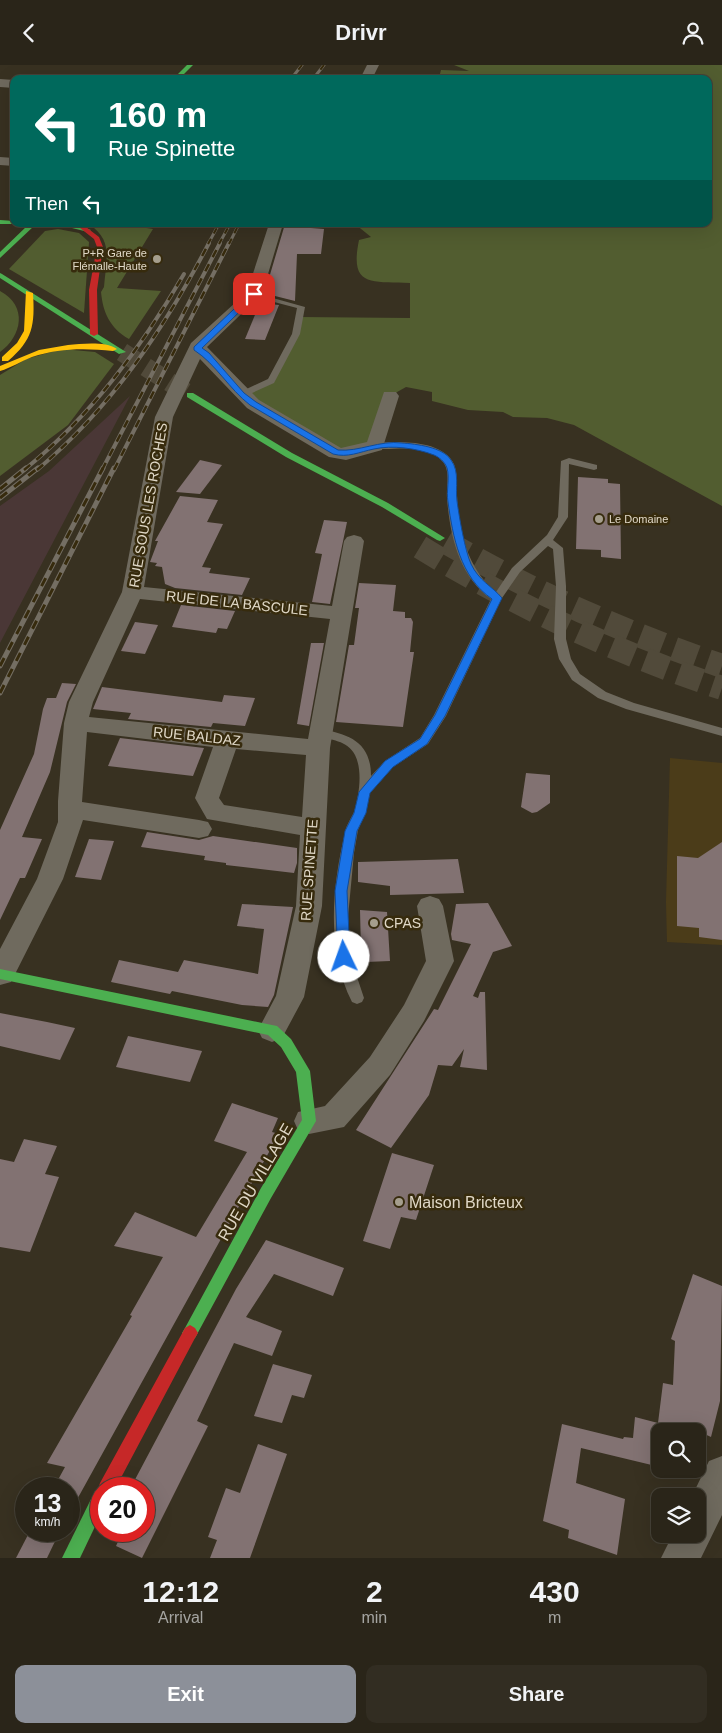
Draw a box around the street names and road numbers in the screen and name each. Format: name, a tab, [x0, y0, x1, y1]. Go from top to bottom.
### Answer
street label: RUE SOUS LES ROCHES	[126, 421, 170, 589]
street label: RUE DE LA BASCULE	[165, 588, 309, 618]
street label: RUE BALDAZ	[152, 723, 242, 749]
street label: RUE SPINETTE	[297, 819, 321, 921]
street label: RUE DU VILLAGE	[215, 1121, 296, 1244]

